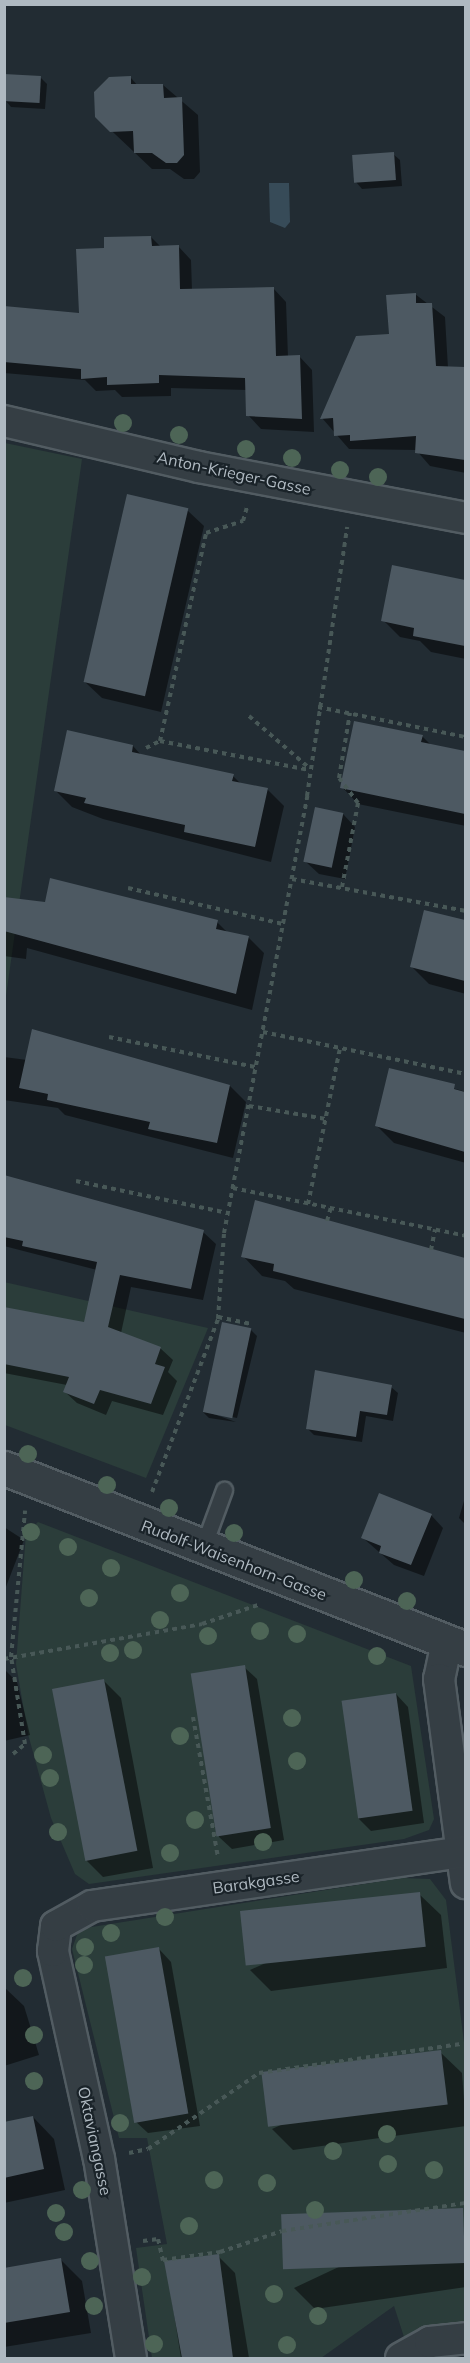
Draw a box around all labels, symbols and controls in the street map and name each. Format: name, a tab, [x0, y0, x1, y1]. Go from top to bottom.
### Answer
street label: Anton-Krieger-Gasse	[155, 447, 313, 499]
street label: Rudolf-Waisenhorn-Gasse	[139, 1516, 329, 1604]
street label: Barakgasse	[211, 1866, 301, 1898]
street label: Oktaviangasse	[74, 2085, 116, 2197]

